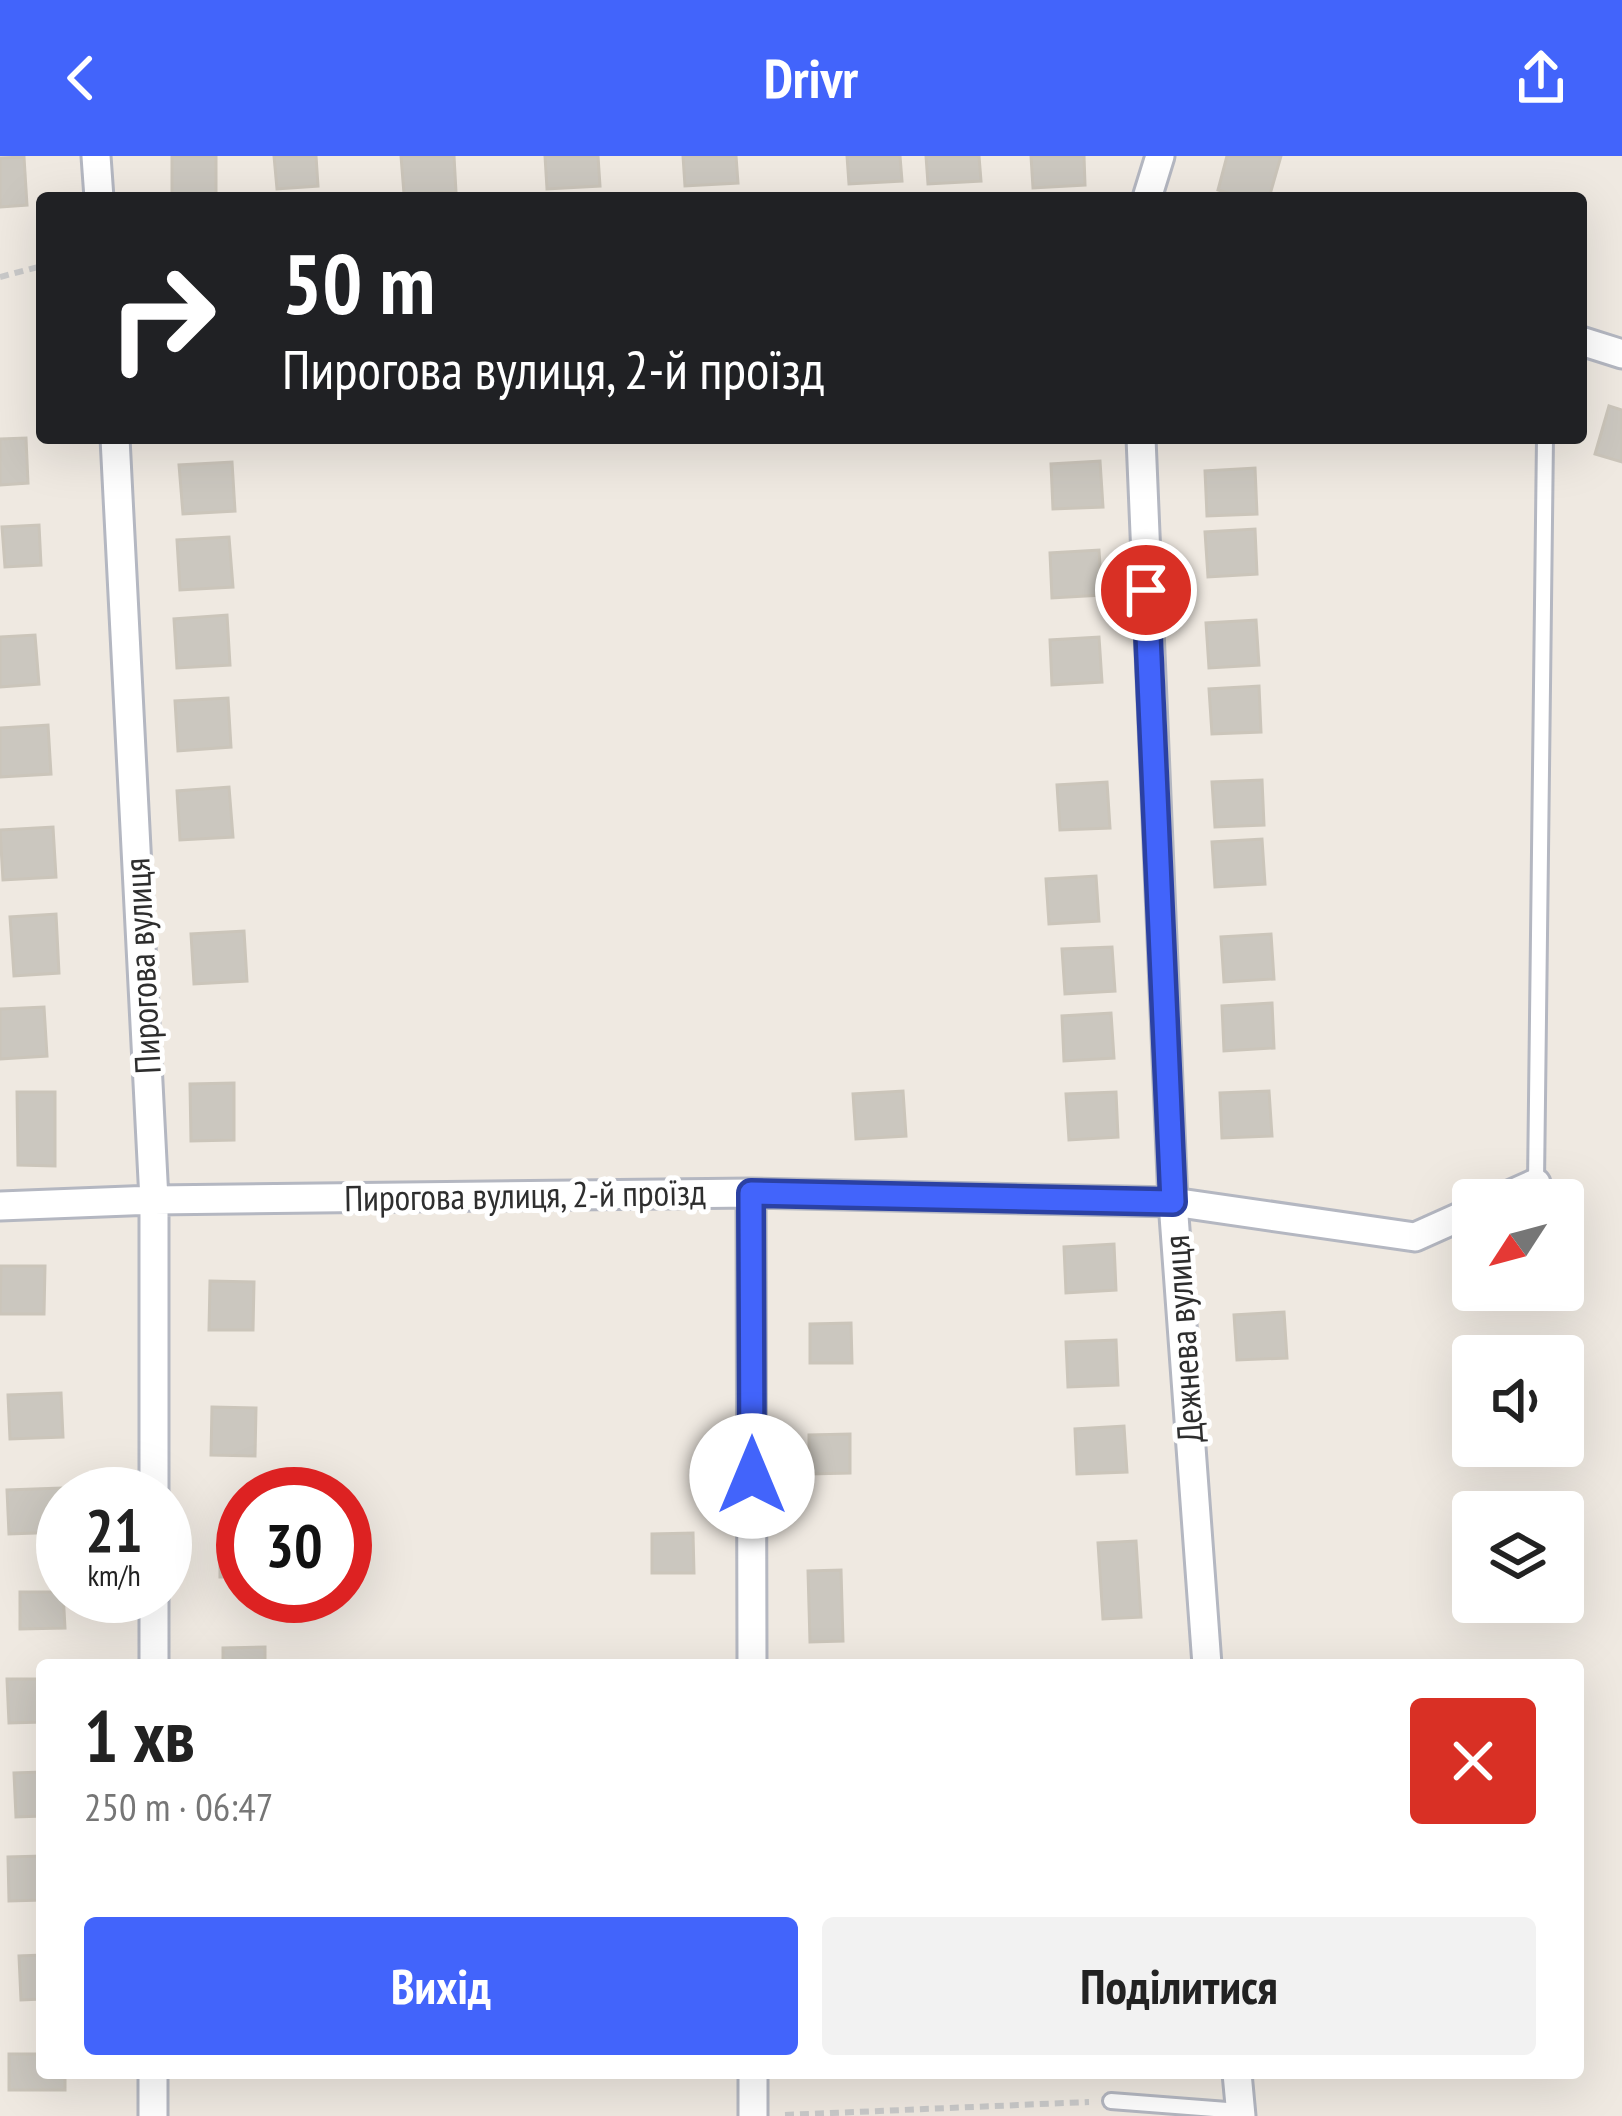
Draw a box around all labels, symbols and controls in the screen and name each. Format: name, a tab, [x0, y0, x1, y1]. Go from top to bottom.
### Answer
text: Drivr	[764, 43, 858, 113]
icon: back	[48, 45, 114, 111]
icon: share	[1508, 45, 1574, 111]
text: 50 m	[282, 228, 435, 337]
icon: right	[84, 240, 240, 396]
text: Пирогова вулиця, 2-й проїзд	[282, 334, 824, 404]
pin	[1095, 539, 1197, 641]
icon: arrive	[1113, 557, 1179, 623]
street label: Пирогова вулиця	[112, 857, 171, 1075]
street label: Пирогова вулиця, 2-й проїзд	[344, 1168, 706, 1221]
north arrow	[1452, 1179, 1584, 1311]
map controls	[1452, 1179, 1584, 1623]
street label: Дежнева вулиця	[1152, 1234, 1213, 1444]
button: sound	[1452, 1335, 1584, 1467]
position arrow	[689, 1413, 815, 1539]
speed limit sign: 30	[216, 1467, 372, 1623]
text: 21	[85, 1491, 143, 1569]
button: layers	[1452, 1491, 1584, 1623]
text: km/h	[87, 1555, 141, 1594]
text: 1 хв	[84, 1689, 195, 1782]
button: close	[1410, 1698, 1536, 1824]
text: 250 m · 06:47	[84, 1781, 273, 1832]
button: Вихід	[84, 1917, 798, 2055]
button: Поділитися	[822, 1917, 1536, 2055]

